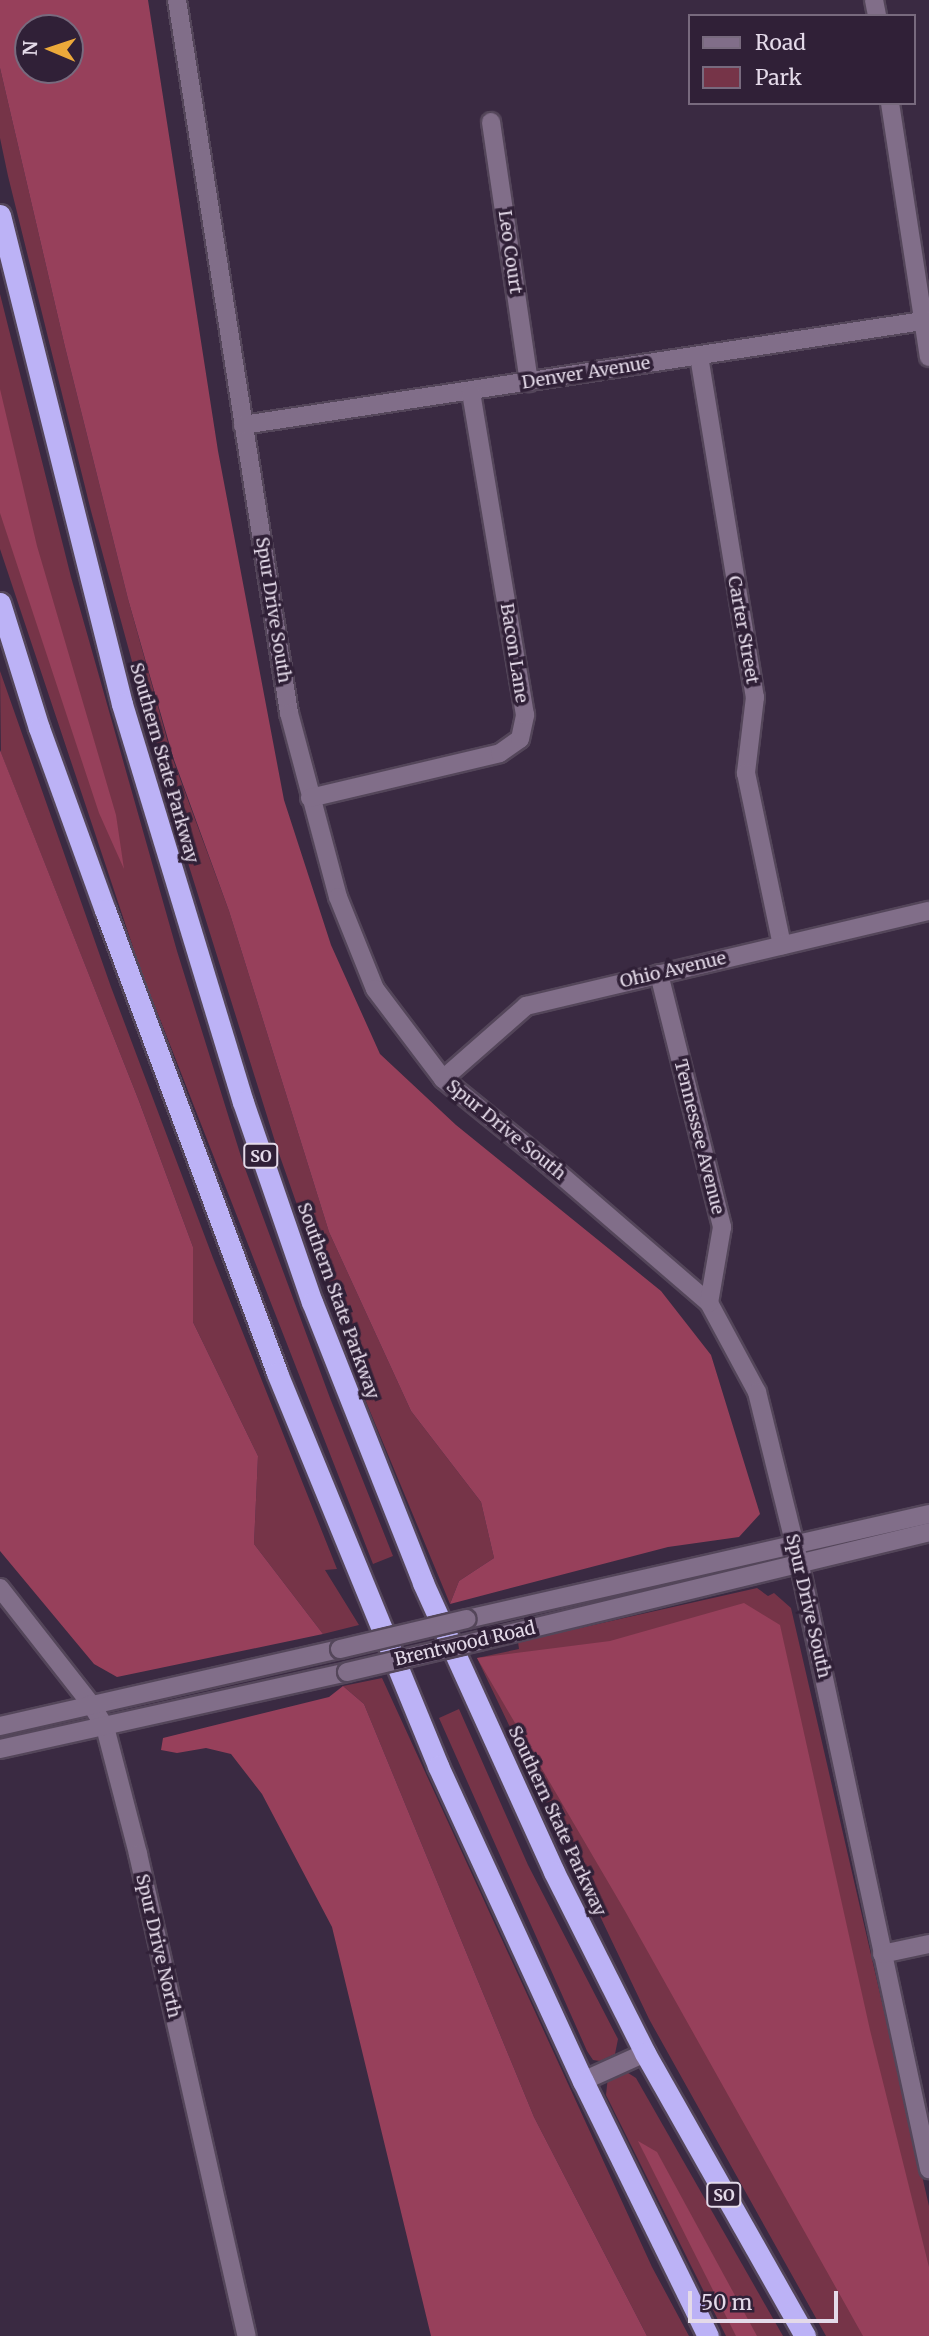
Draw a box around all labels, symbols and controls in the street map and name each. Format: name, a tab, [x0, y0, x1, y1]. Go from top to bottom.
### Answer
north arrow	[14, 14, 84, 84]
legend	[688, 14, 915, 105]
text: Road	[755, 29, 806, 56]
text: N	[18, 40, 42, 56]
text: Park	[755, 64, 802, 91]
street label: Leo Court	[493, 209, 527, 295]
street label: Denver Avenue	[520, 352, 652, 394]
street label: Spur Drive South	[251, 536, 295, 684]
street label: Carter Street	[723, 574, 763, 686]
street label: Bacon Lane	[495, 602, 533, 704]
street label: Southern State Parkway	[125, 660, 203, 866]
street label: Ohio Avenue	[618, 947, 728, 993]
street label: Tennessee Avenue	[669, 1057, 729, 1217]
street label: Spur Drive South	[442, 1075, 570, 1185]
road number: SO	[242, 1144, 280, 1168]
street label: Southern State Parkway	[292, 1200, 384, 1402]
street label: Spur Drive South	[781, 1532, 835, 1680]
street label: Brentwood Road	[392, 1617, 538, 1671]
street label: Southern State Parkway	[503, 1722, 611, 1920]
street label: Spur Drive North	[131, 1872, 185, 2020]
road number: SO	[705, 2182, 743, 2208]
scale bar	[691, 2276, 842, 2320]
text: 50 m	[701, 2289, 752, 2316]

